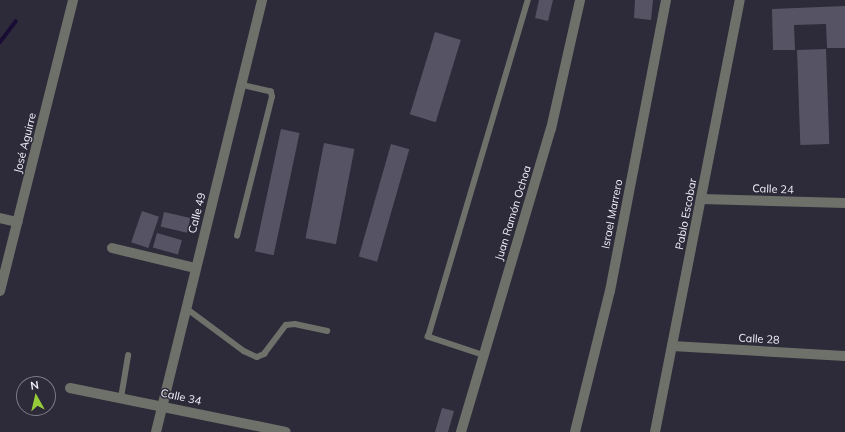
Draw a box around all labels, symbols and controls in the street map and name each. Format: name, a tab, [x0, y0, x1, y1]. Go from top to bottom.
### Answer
street label: José Aguirre	[11, 111, 39, 175]
street label: Juan Ramón Ochoa	[492, 164, 534, 262]
street label: Pablo Escobar	[673, 177, 699, 251]
street label: Israel Marrero	[599, 178, 625, 250]
street label: Calle 24	[752, 182, 794, 196]
street label: Calle 49	[186, 191, 208, 235]
street label: Calle 28	[738, 331, 780, 347]
north arrow	[16, 376, 56, 416]
text: N	[29, 378, 40, 393]
street label: Calle 34	[159, 386, 203, 408]

